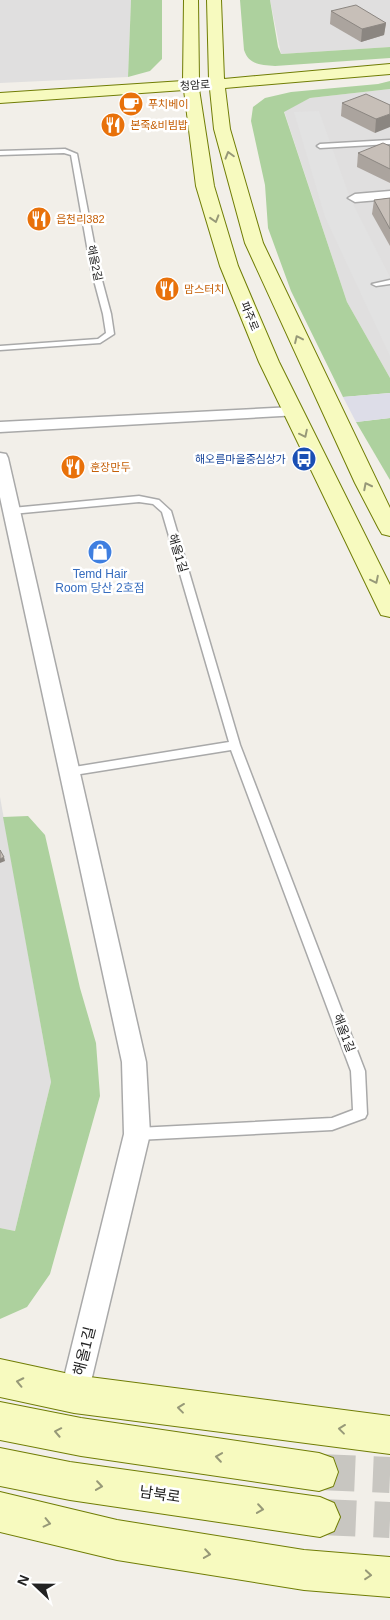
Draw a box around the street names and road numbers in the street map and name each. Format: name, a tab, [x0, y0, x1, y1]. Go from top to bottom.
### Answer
street label: 청암로	[179, 78, 211, 92]
street label: 해올2길	[85, 244, 105, 282]
street label: 파주로	[239, 300, 261, 332]
street label: 해올1길	[165, 532, 191, 574]
street label: 해올1길	[330, 1012, 358, 1054]
street label: 해올1길	[70, 1325, 98, 1377]
street label: 남북로	[138, 1483, 182, 1505]

